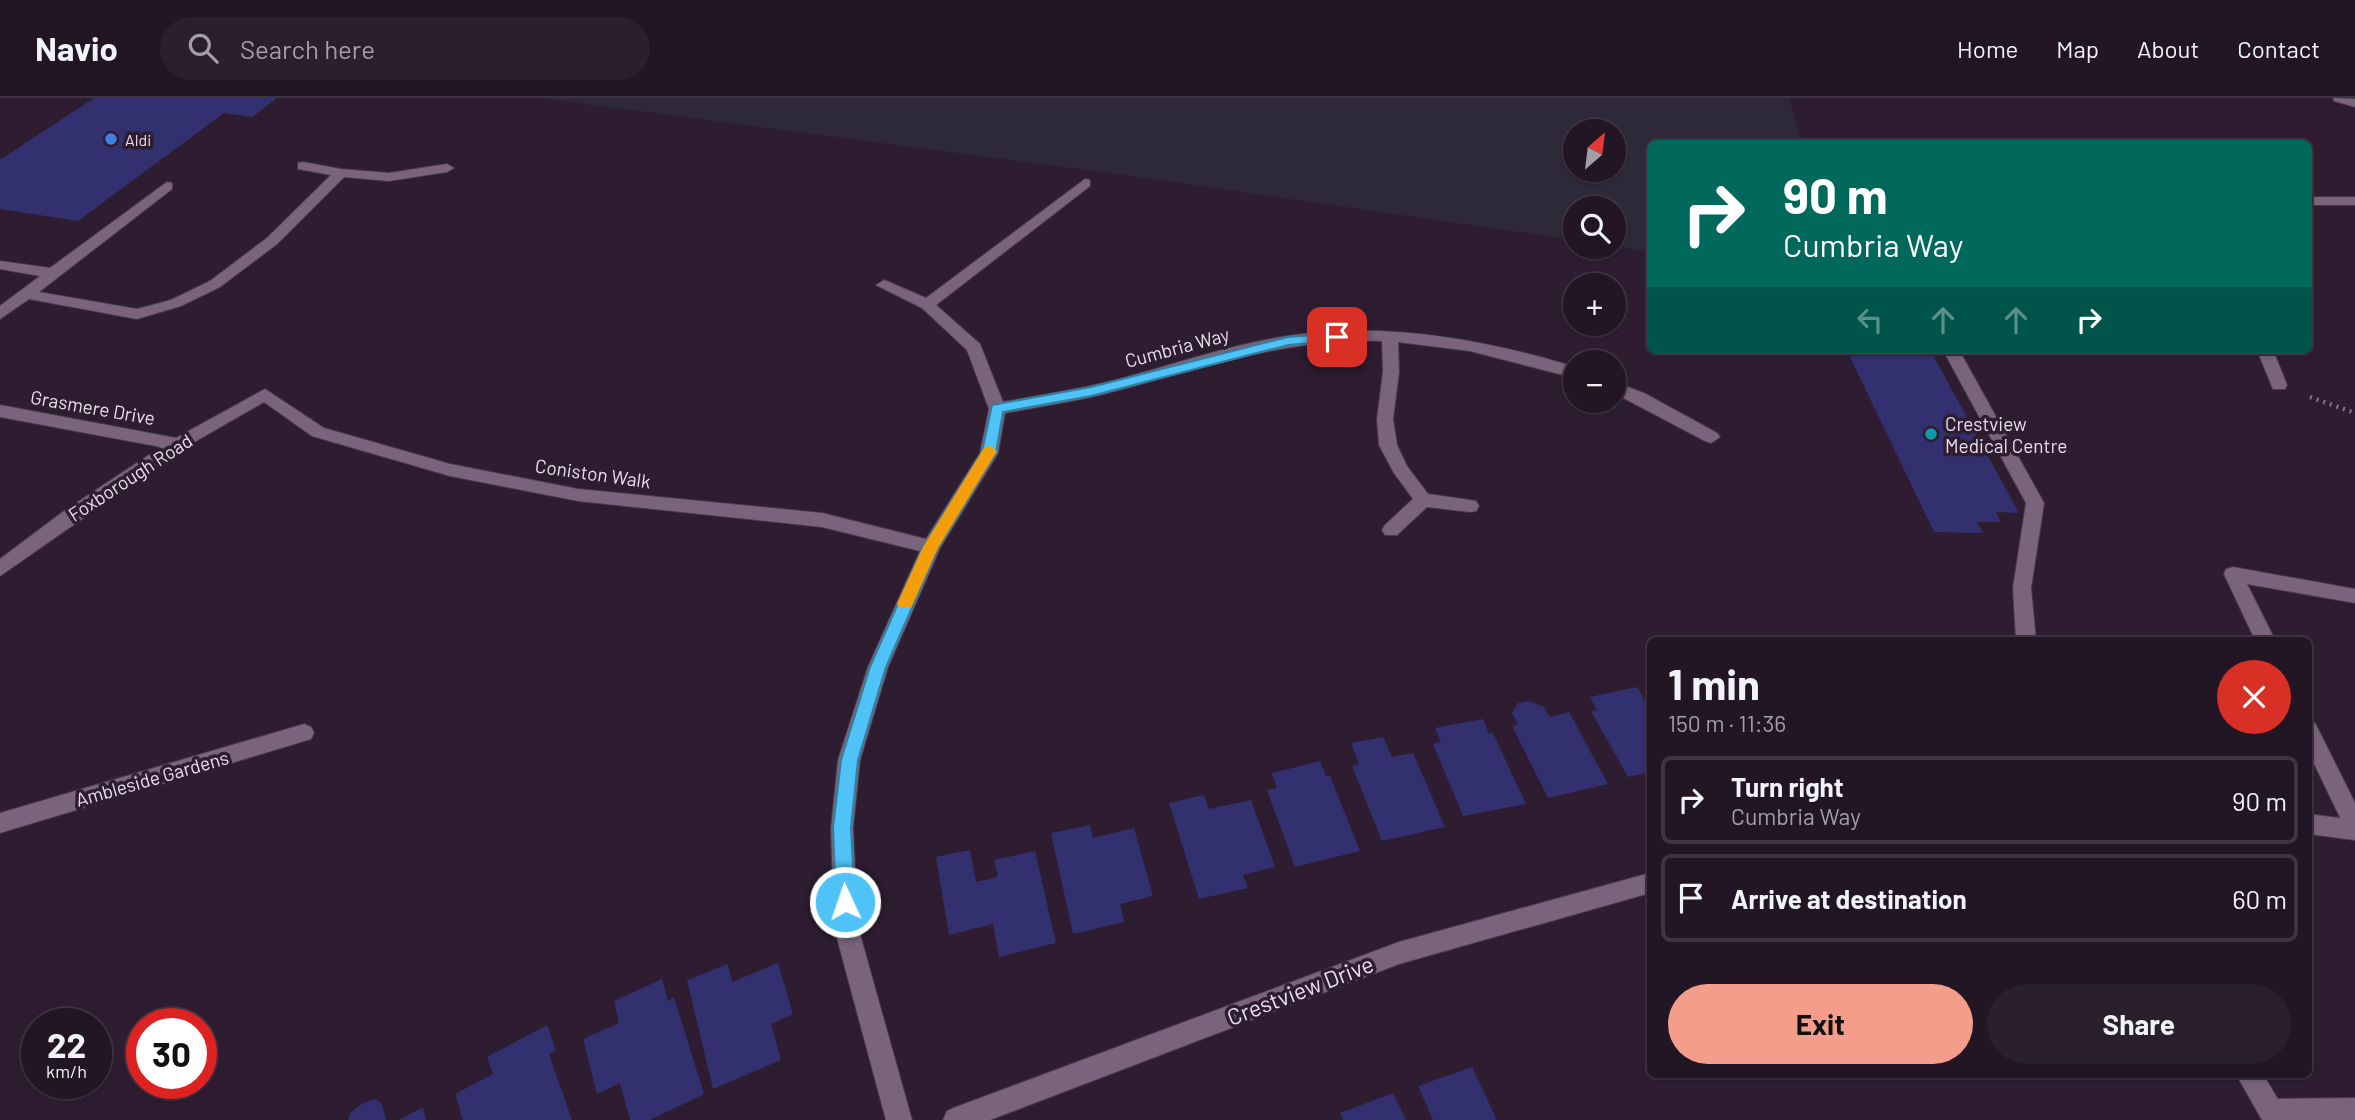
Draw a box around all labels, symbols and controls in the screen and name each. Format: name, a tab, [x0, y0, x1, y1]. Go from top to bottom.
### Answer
search box	[160, 17, 650, 80]
text: Navio	[35, 28, 118, 68]
icon: search	[184, 29, 222, 67]
text: Search here	[240, 33, 375, 64]
text: Home	[1957, 34, 2018, 63]
text: Map	[2056, 34, 2099, 63]
text: About	[2137, 34, 2199, 63]
text: Contact	[2237, 34, 2320, 63]
north arrow	[1563, 119, 1626, 182]
map controls	[1563, 119, 1626, 413]
place label: Aldi	[125, 130, 151, 149]
marker: Aldi	[103, 131, 119, 147]
text: 90 m	[1783, 165, 1888, 224]
icon: right	[1668, 168, 1759, 259]
button: search	[1563, 196, 1626, 259]
text: Cumbria Way	[1783, 225, 1964, 263]
button: +	[1563, 273, 1626, 336]
icon: left	[1851, 301, 1889, 339]
icon: ahead	[1924, 301, 1962, 339]
icon: ahead	[1997, 301, 2035, 339]
icon: right	[2070, 301, 2108, 339]
pin	[1307, 307, 1367, 367]
icon: arrive	[1318, 318, 1356, 356]
street label: Cumbria Way	[1122, 322, 1232, 372]
button: −	[1563, 350, 1626, 413]
street label: Grasmere Drive	[29, 385, 157, 429]
place label: Crestview Medical Centre	[1945, 412, 2067, 457]
marker: Crestview Medical Centre	[1923, 426, 1939, 442]
street label: Foxborough Road	[64, 428, 196, 526]
street label: Coniston Walk	[534, 454, 652, 492]
text: 1 min	[1668, 658, 1760, 708]
button: close	[2217, 660, 2291, 734]
text: 150 m · 11:36	[1668, 709, 1786, 737]
street label: Ambleside Gardens	[73, 745, 231, 811]
text: Turn right	[1731, 771, 1844, 802]
icon: right	[1672, 781, 1710, 819]
text: 90 m	[2232, 785, 2287, 816]
text: Cumbria Way	[1731, 802, 1861, 830]
position arrow	[808, 865, 882, 939]
icon: arrive	[1672, 879, 1710, 917]
text: Arrive at destination	[1731, 883, 1967, 914]
text: 60 m	[2232, 883, 2287, 914]
street label: Crestview Drive	[1223, 949, 1377, 1031]
button: Exit	[1668, 984, 1973, 1064]
button: Share	[1987, 984, 2291, 1064]
speed limit sign: 30	[126, 1008, 217, 1099]
text: 22	[47, 1023, 86, 1065]
text: km/h	[46, 1060, 87, 1082]

